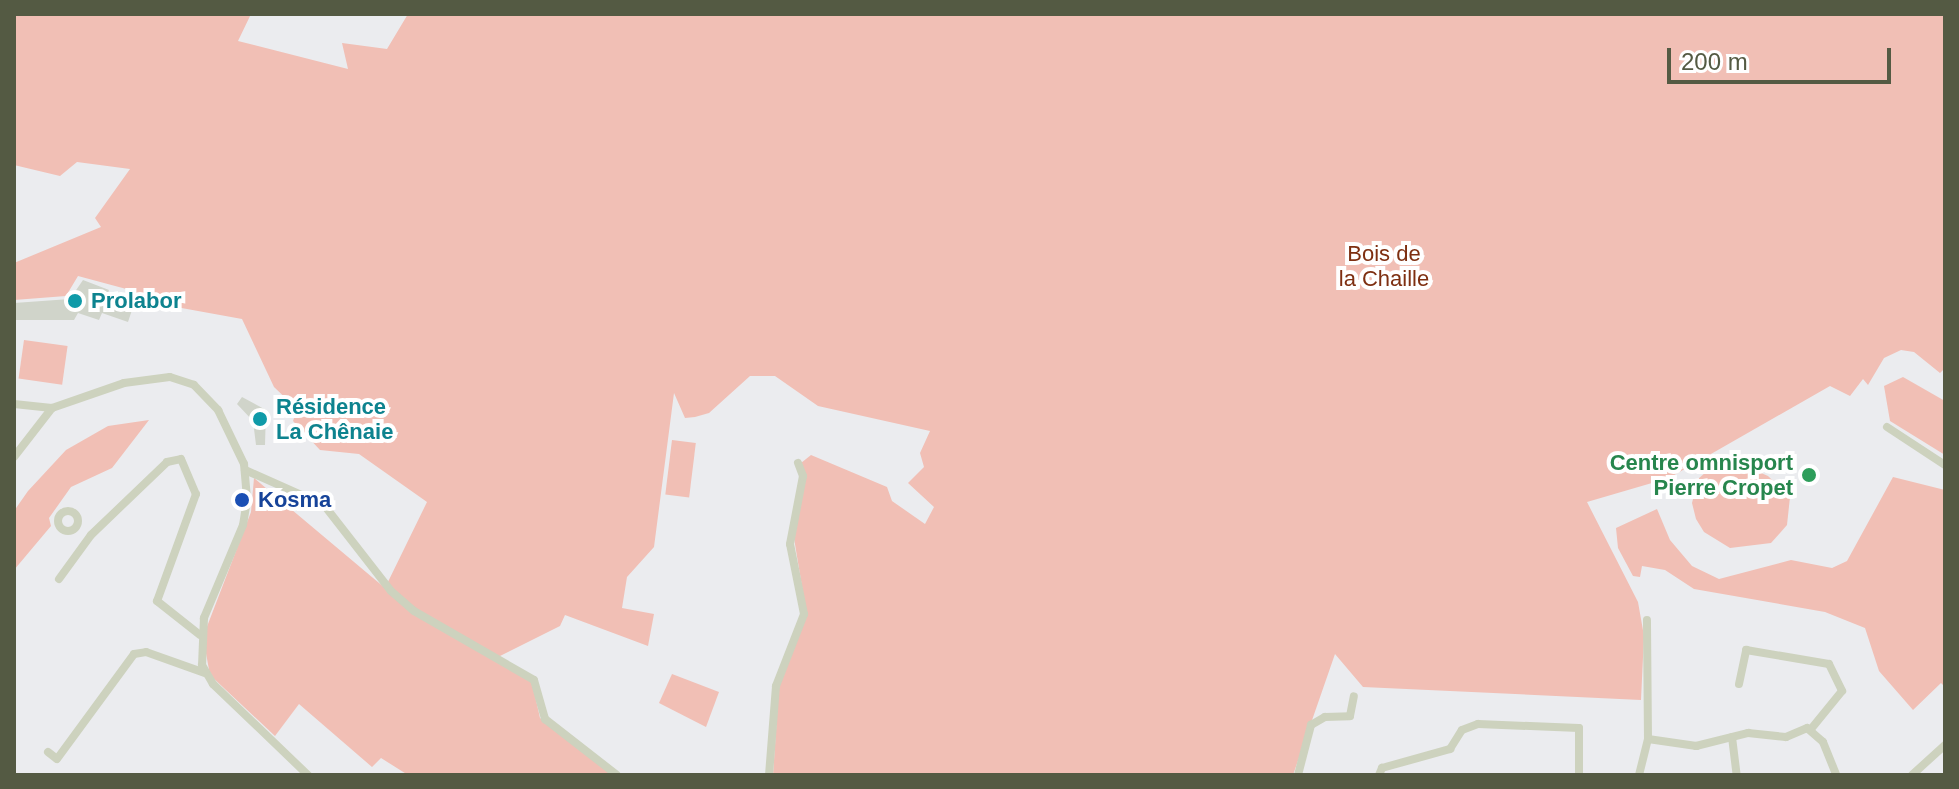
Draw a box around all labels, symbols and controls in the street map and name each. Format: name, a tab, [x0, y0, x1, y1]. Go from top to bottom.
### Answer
scale bar	[1671, 32, 1895, 82]
text: 200 m	[1681, 48, 1748, 75]
park label: Bois de la Chaille	[1339, 240, 1429, 292]
place label: Prolabor	[91, 288, 181, 314]
marker: Prolabor	[66, 292, 84, 310]
place label: Résidence La Chênaie	[276, 393, 393, 444]
marker: Résidence La Chênaie	[251, 410, 269, 428]
place label: Centre omnisport Pierre Cropet	[1610, 449, 1793, 500]
marker: Centre omnisport Pierre Cropet	[1800, 466, 1818, 484]
place label: Kosma	[258, 487, 331, 513]
marker: Kosma	[233, 491, 251, 509]

